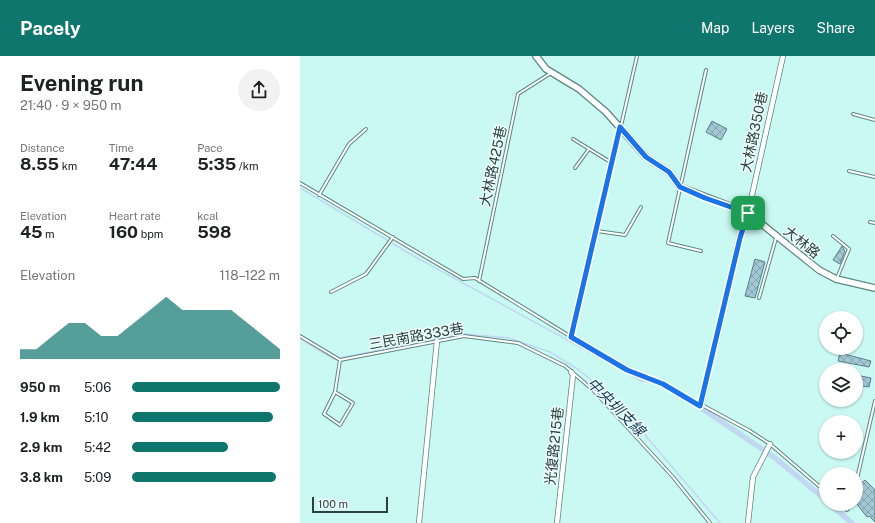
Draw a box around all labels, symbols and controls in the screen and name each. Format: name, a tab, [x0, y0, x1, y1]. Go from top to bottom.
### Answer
text: Pacely	[20, 17, 81, 39]
text: Map	[701, 20, 729, 36]
text: Layers	[751, 20, 795, 36]
text: Share	[817, 20, 855, 36]
button: share	[238, 69, 280, 111]
text: Evening run	[20, 70, 144, 96]
street label: 大林路350巷	[738, 90, 770, 174]
text: 21:40 · 9 × 950 m	[20, 98, 122, 113]
street label: 大林路425巷	[477, 124, 509, 208]
text: Distance	[20, 142, 65, 154]
text: Time	[109, 142, 134, 154]
text: Pace	[197, 142, 222, 154]
text: 8.55	[20, 154, 59, 174]
text: 47:44	[109, 154, 157, 174]
text: 5:35	[197, 154, 236, 174]
text: km	[59, 160, 77, 172]
text: /km	[236, 160, 258, 172]
pin	[731, 196, 765, 230]
icon: arrive	[737, 202, 759, 224]
text: Elevation	[20, 210, 67, 222]
text: Heart rate	[109, 210, 161, 222]
text: kcal	[197, 210, 219, 222]
text: 45	[20, 222, 42, 242]
text: 160	[109, 222, 138, 242]
text: 598	[197, 222, 231, 242]
street label: 大林路	[781, 223, 823, 261]
text: m	[42, 228, 55, 240]
text: bpm	[138, 228, 163, 240]
text: Elevation	[20, 268, 75, 283]
text: 118–122 m	[220, 268, 280, 283]
map controls	[819, 311, 863, 511]
button: locate	[819, 311, 863, 355]
street label: 三民南路333巷	[367, 320, 465, 352]
button: layers	[819, 363, 863, 407]
water label: 中央圳支線	[584, 374, 650, 441]
text: 950 m	[20, 380, 60, 395]
text: 5:06	[84, 380, 111, 395]
street label: 光復路215巷	[542, 406, 566, 486]
text: 1.9 km	[20, 410, 60, 425]
text: 5:10	[84, 410, 109, 425]
button: +	[819, 415, 863, 459]
text: 2.9 km	[20, 440, 62, 455]
text: 5:42	[84, 440, 111, 455]
button: −	[819, 467, 863, 511]
text: 3.8 km	[20, 470, 63, 485]
text: 5:09	[84, 470, 111, 485]
scale bar	[312, 495, 388, 514]
text: 100 m	[318, 498, 348, 510]

